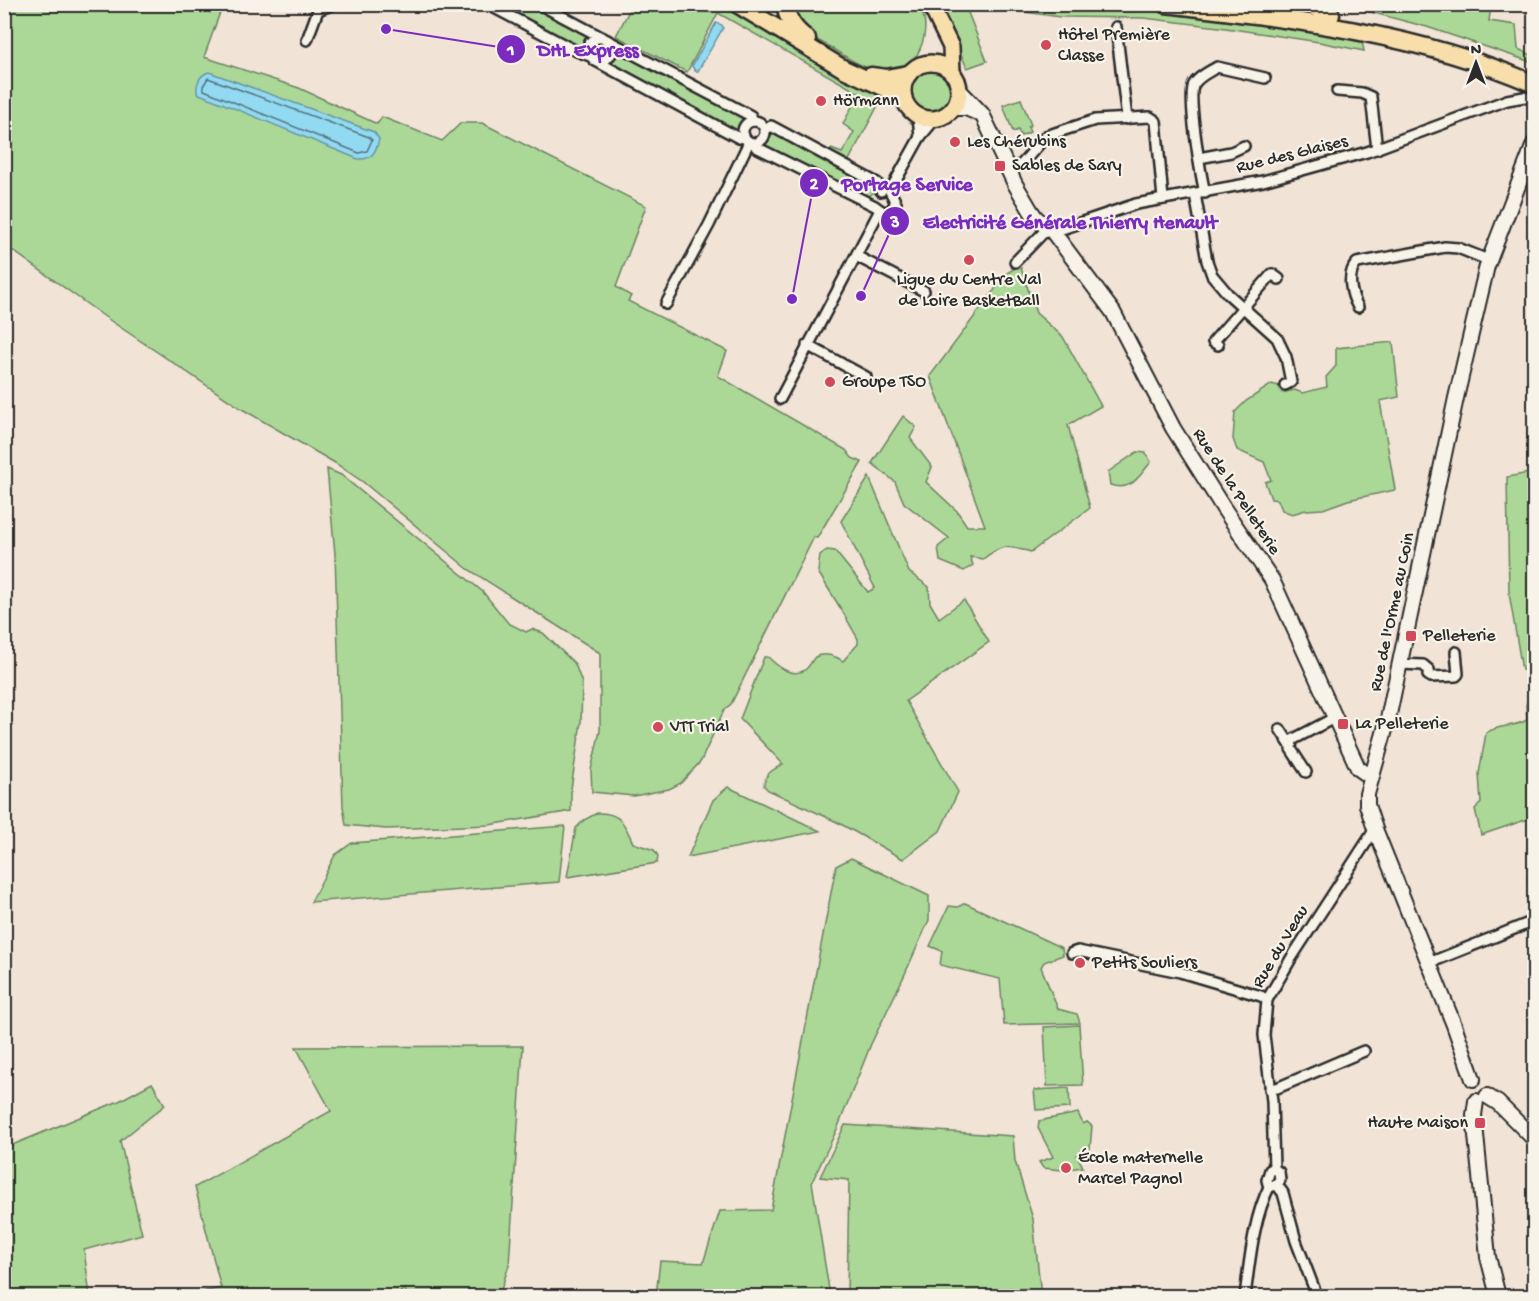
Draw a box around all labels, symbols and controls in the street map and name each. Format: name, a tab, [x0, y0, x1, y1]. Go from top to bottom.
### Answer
place label: Hôtel Première Classe	[1058, 25, 1170, 67]
callout: DHL Express	[496, 30, 651, 68]
north arrow	[1446, 33, 1506, 93]
marker: Hôtel Première Classe	[1039, 38, 1053, 52]
text: 1	[506, 41, 515, 62]
text: DHL Express	[535, 41, 640, 64]
text: N	[1471, 42, 1482, 61]
place label: Hörmann	[833, 91, 899, 112]
marker: Hörmann	[814, 94, 828, 108]
street label: Rue des Glaises	[1234, 131, 1351, 179]
place label: Les Chérubins	[967, 132, 1067, 153]
marker: Les Chérubins	[948, 135, 962, 149]
place label: Sables de Sary	[1012, 156, 1122, 177]
marker: Sables de Sary	[993, 159, 1007, 173]
callout: Portage Service	[799, 164, 985, 202]
text: 2	[810, 175, 819, 196]
text: Portage Service	[840, 175, 973, 198]
callout: Electricité Générale Thierry Henault	[880, 202, 1229, 240]
text: 3	[889, 213, 900, 234]
text: Electricité Générale Thierry Henault	[923, 213, 1219, 236]
marker: Ligue du Centre Val de Loire BasketBall	[962, 253, 976, 267]
place label: Ligue du Centre Val de Loire BasketBall	[897, 270, 1041, 312]
place label: Groupe TSO	[842, 372, 926, 393]
marker: Groupe TSO	[823, 375, 837, 389]
street label: Rue de la Pelleterie	[1187, 425, 1285, 560]
street label: Rue de l'Orme au Coin	[1366, 530, 1420, 693]
place label: Pelleterie	[1422, 626, 1496, 647]
marker: Pelleterie	[1404, 629, 1418, 643]
place label: La Pelleterie	[1355, 714, 1449, 735]
place label: VTT Trial	[669, 717, 729, 738]
marker: La Pelleterie	[1336, 717, 1350, 731]
marker: VTT Trial	[651, 720, 665, 734]
street label: Rue du Veau	[1248, 902, 1314, 992]
place label: Petits Souliers	[1091, 953, 1198, 974]
marker: Petits Souliers	[1073, 956, 1087, 970]
place label: Haute Maison	[1367, 1113, 1468, 1134]
marker: Haute Maison	[1473, 1116, 1487, 1130]
place label: École maternelle Marcel Pagnol	[1078, 1148, 1204, 1190]
marker: École maternelle Marcel Pagnol	[1059, 1161, 1073, 1175]

